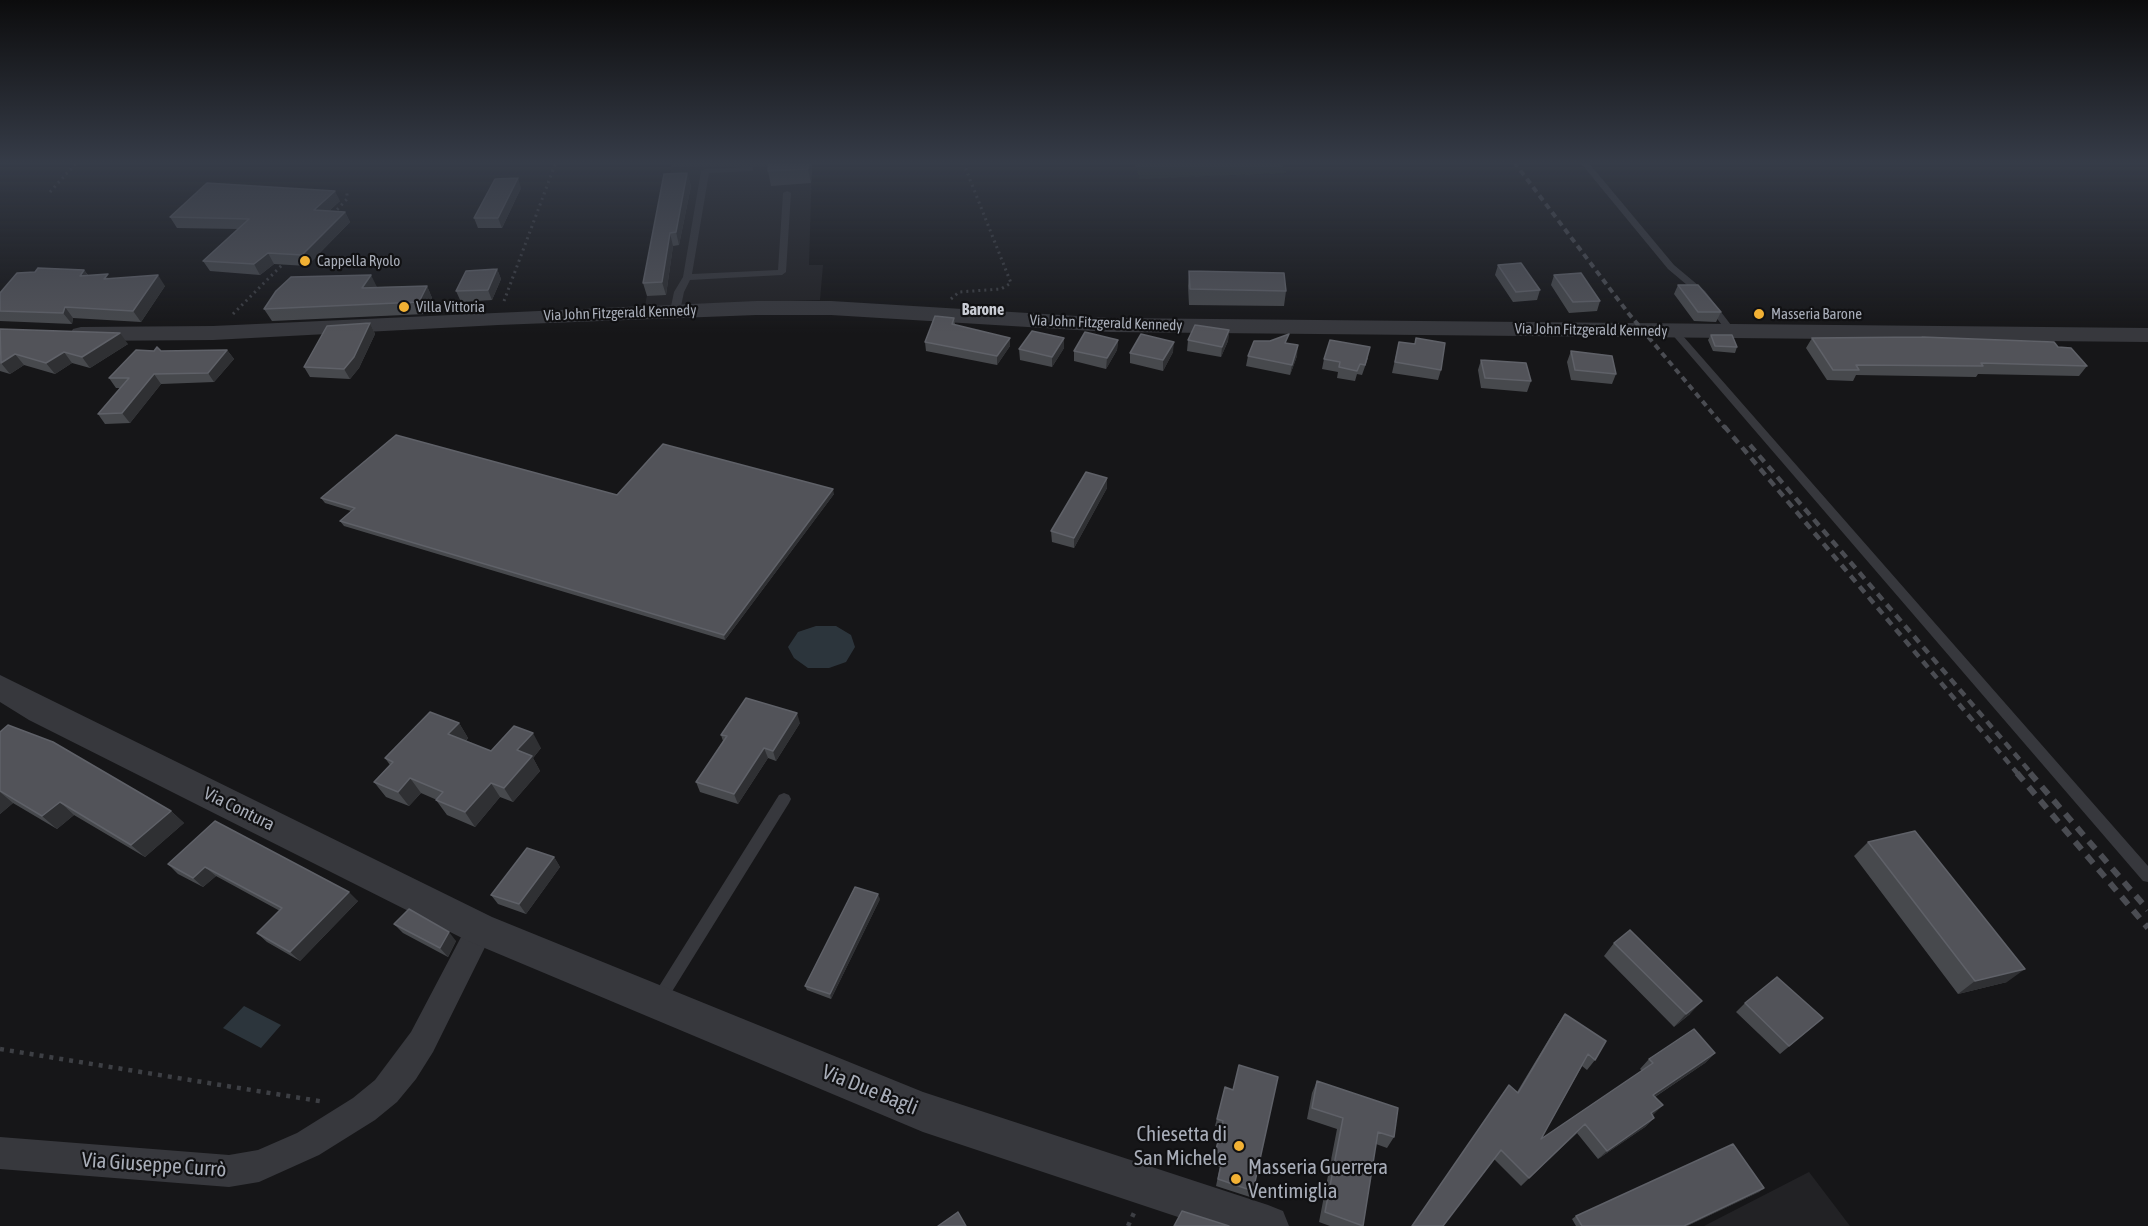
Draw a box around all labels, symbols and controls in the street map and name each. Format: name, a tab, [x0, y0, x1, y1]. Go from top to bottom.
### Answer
place label: Cappella Ryolo	[317, 252, 400, 270]
marker: Cappella Ryolo	[298, 254, 312, 268]
place label: Villa Vittoria	[416, 298, 485, 316]
marker: Villa Vittoria	[397, 300, 411, 314]
district label: Barone	[962, 300, 1004, 320]
street label: Via John Fitzgerald Kennedy	[543, 301, 697, 325]
place label: Masseria Barone	[1771, 305, 1862, 323]
marker: Masseria Barone	[1752, 307, 1766, 321]
street label: Via John Fitzgerald Kennedy	[1029, 311, 1183, 335]
street label: Via John Fitzgerald Kennedy	[1514, 320, 1668, 340]
street label: Via Contura	[200, 783, 278, 835]
street label: Via Due Bagli	[818, 1059, 922, 1121]
place label: Chiesetta di San Michele	[1134, 1121, 1227, 1171]
marker: Chiesetta di San Michele	[1232, 1139, 1246, 1153]
street label: Via Giuseppe Currò	[81, 1147, 227, 1183]
place label: Masseria Guerrera Ventimiglia	[1248, 1154, 1388, 1204]
marker: Masseria Guerrera Ventimiglia	[1229, 1172, 1243, 1186]

